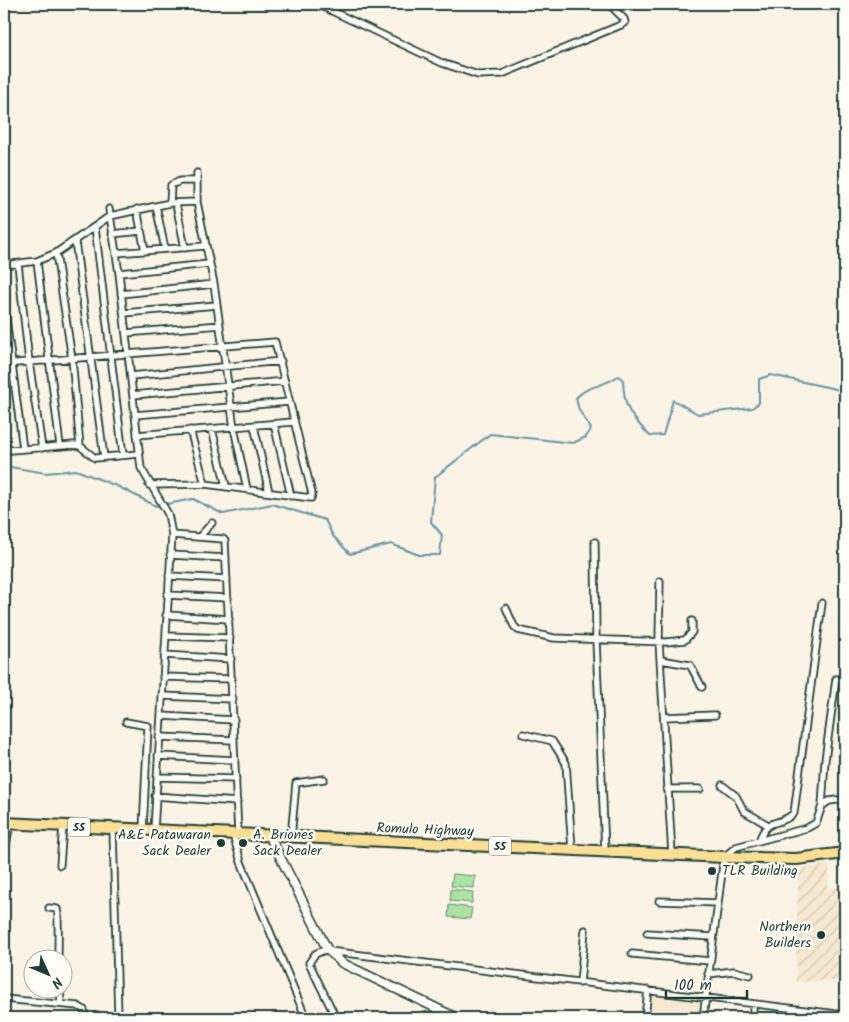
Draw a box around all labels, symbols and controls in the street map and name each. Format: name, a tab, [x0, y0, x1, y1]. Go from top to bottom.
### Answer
street label: Romulo Highway	[376, 817, 474, 843]
road number: 55	[68, 818, 90, 836]
place label: A&E Patawaran Sack Dealer	[118, 824, 212, 862]
place label: A. Briones Sack Dealer	[253, 824, 323, 862]
road number: 55	[489, 836, 511, 856]
marker: A&E Patawaran Sack Dealer	[215, 837, 227, 849]
marker: A. Briones Sack Dealer	[237, 837, 249, 849]
place label: TLR Building	[722, 860, 798, 882]
marker: TLR Building	[706, 865, 718, 877]
place label: Northern Builders	[759, 916, 811, 954]
marker: Northern Builders	[815, 929, 827, 941]
north arrow	[22, 950, 72, 1000]
scale bar	[666, 967, 748, 999]
text: N	[46, 972, 68, 993]
text: 100 m	[674, 974, 712, 998]

